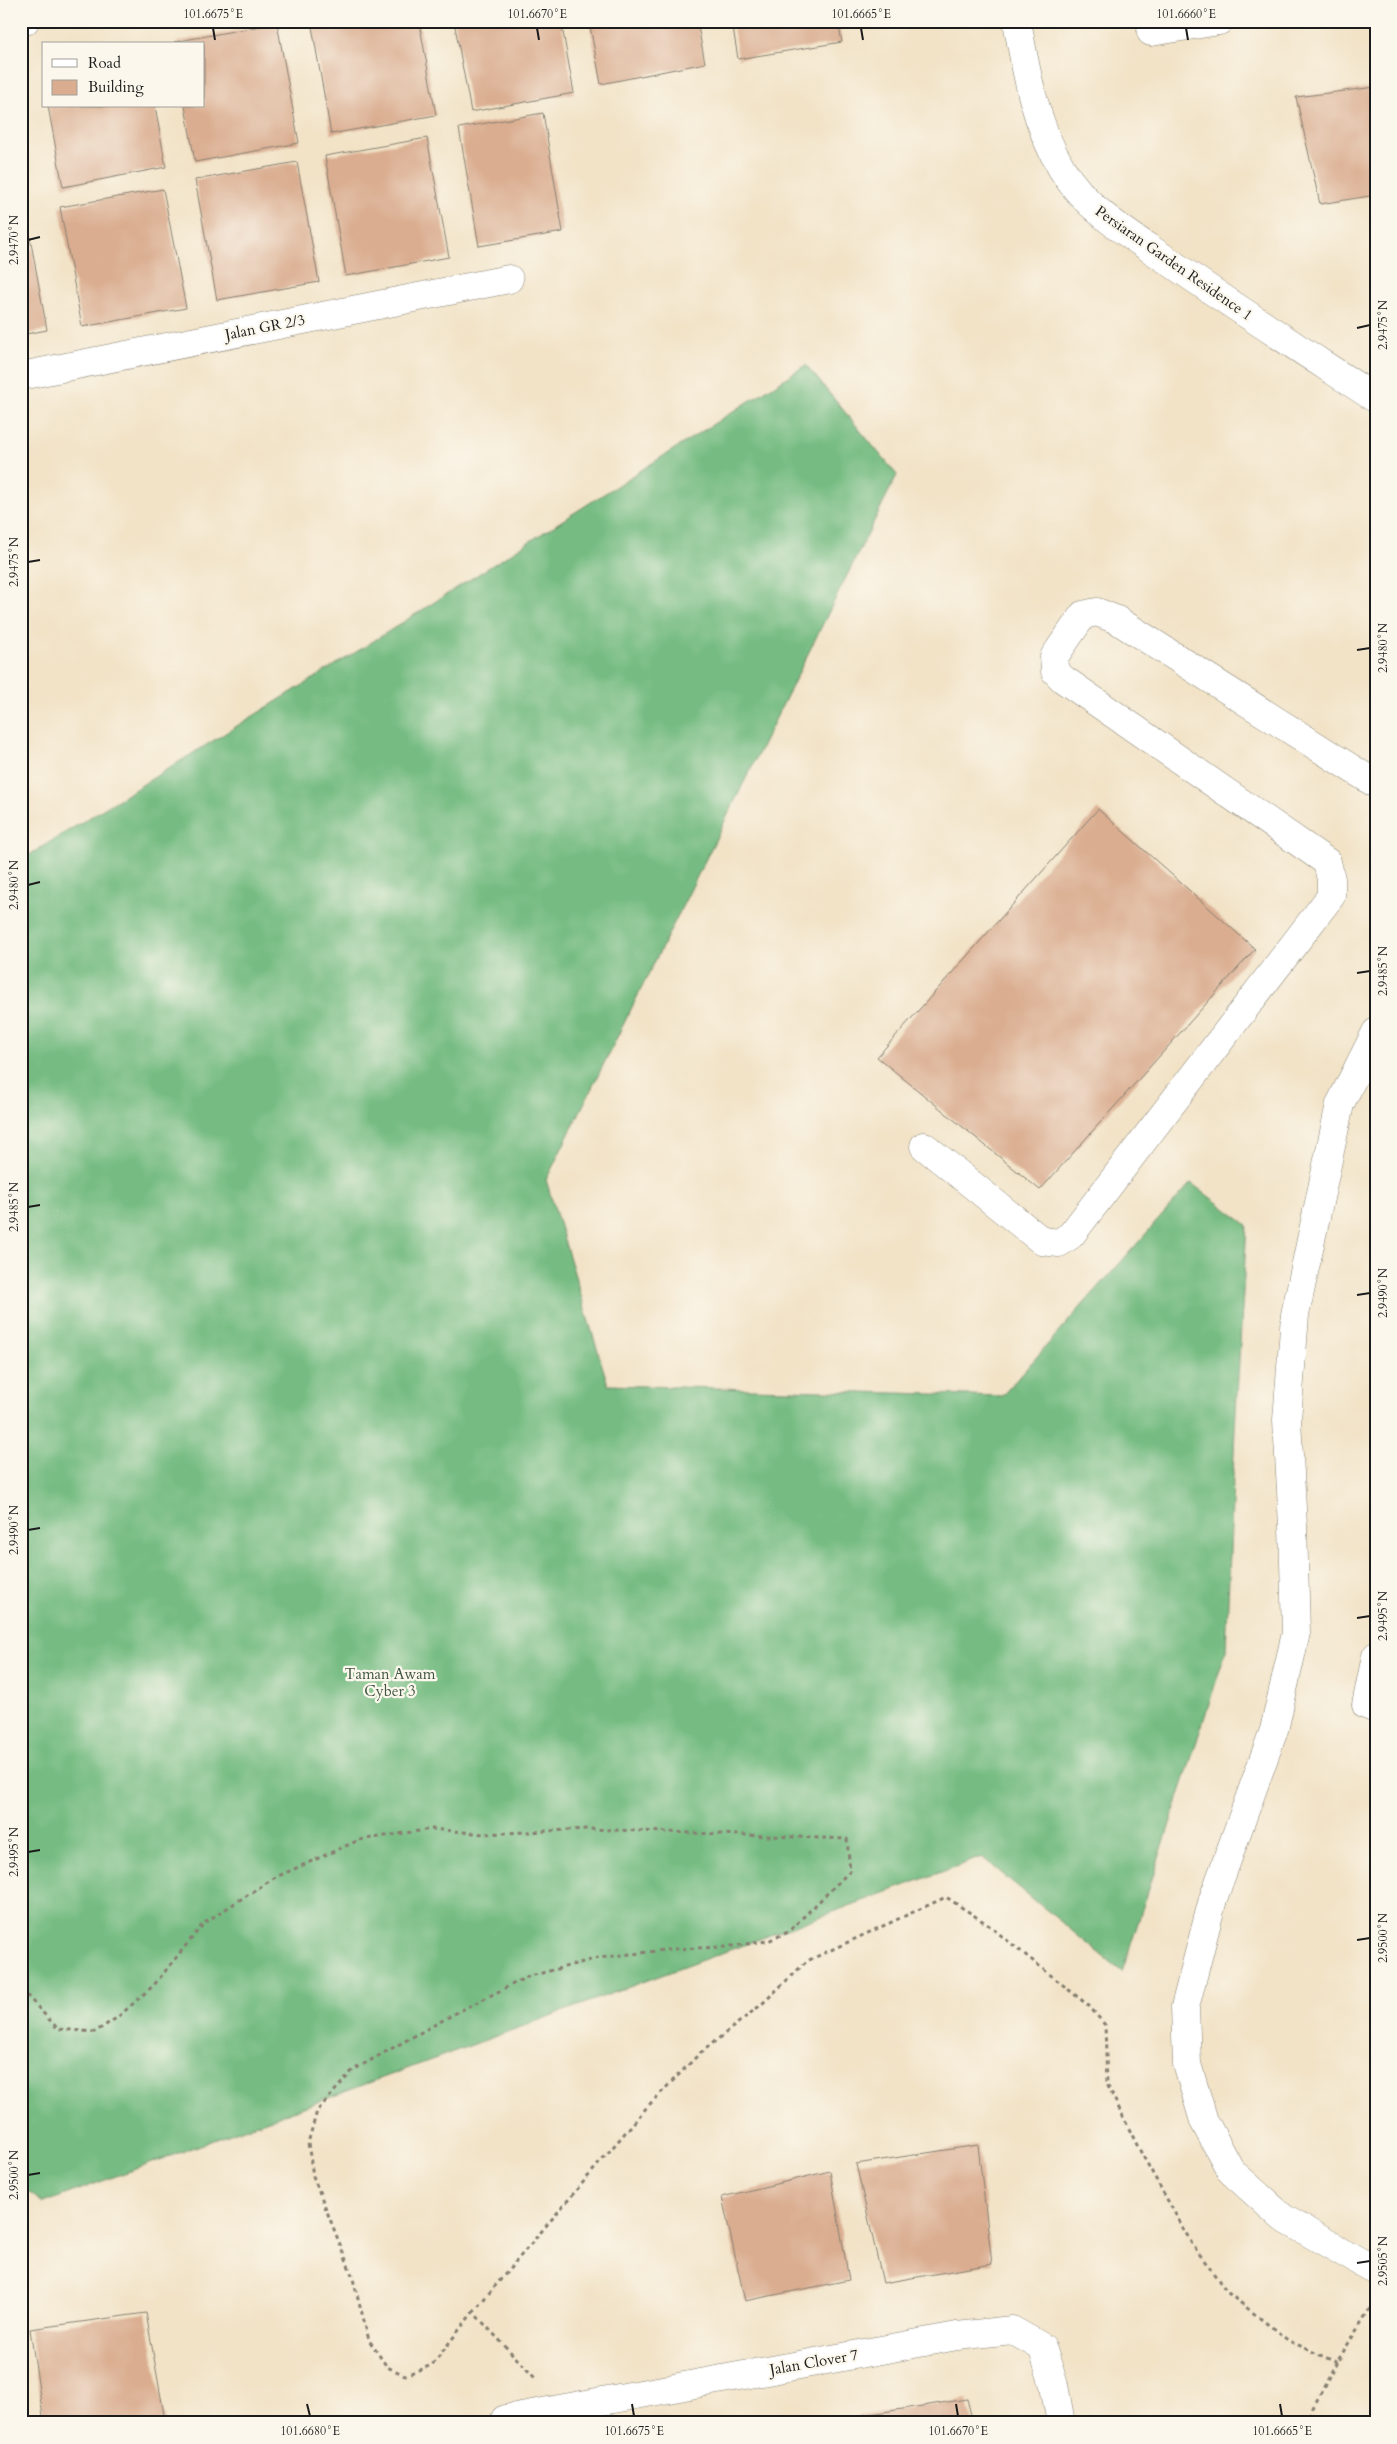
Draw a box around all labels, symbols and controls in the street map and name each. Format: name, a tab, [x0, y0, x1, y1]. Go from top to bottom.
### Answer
text: 101.6675°E	[183, 6, 243, 22]
text: 101.6670°E	[507, 6, 567, 22]
text: 101.6665°E	[831, 6, 891, 22]
text: 101.6660°E	[1156, 6, 1216, 22]
legend	[42, 42, 205, 108]
text: Road	[88, 53, 121, 73]
text: Building	[88, 77, 144, 97]
street label: Persiaran Garden Residence 1	[1091, 201, 1257, 325]
text: 2.9470°N	[6, 214, 22, 265]
text: 2.9475°N	[1375, 299, 1391, 350]
street label: Jalan GR 2/3	[221, 309, 307, 345]
text: 2.9475°N	[6, 536, 22, 587]
text: 2.9480°N	[1375, 622, 1391, 673]
text: 2.9480°N	[6, 859, 22, 910]
text: 2.9485°N	[1375, 945, 1391, 996]
text: 2.9485°N	[6, 1181, 22, 1232]
text: 2.9490°N	[1375, 1267, 1391, 1318]
text: 2.9490°N	[6, 1504, 22, 1555]
text: 2.9495°N	[1375, 1590, 1391, 1641]
park label: Taman Awam Cyber 3	[344, 1664, 436, 1701]
text: 2.9495°N	[6, 1826, 22, 1877]
text: 2.9500°N	[1375, 1912, 1391, 1963]
text: 2.9500°N	[6, 2149, 22, 2200]
text: 2.9505°N	[1375, 2235, 1391, 2286]
street label: Jalan Clover 7	[766, 2344, 860, 2380]
text: 101.6680°E	[280, 2423, 340, 2439]
text: 101.6675°E	[604, 2423, 664, 2439]
text: 101.6670°E	[928, 2423, 988, 2439]
text: 101.6665°E	[1252, 2423, 1312, 2439]

